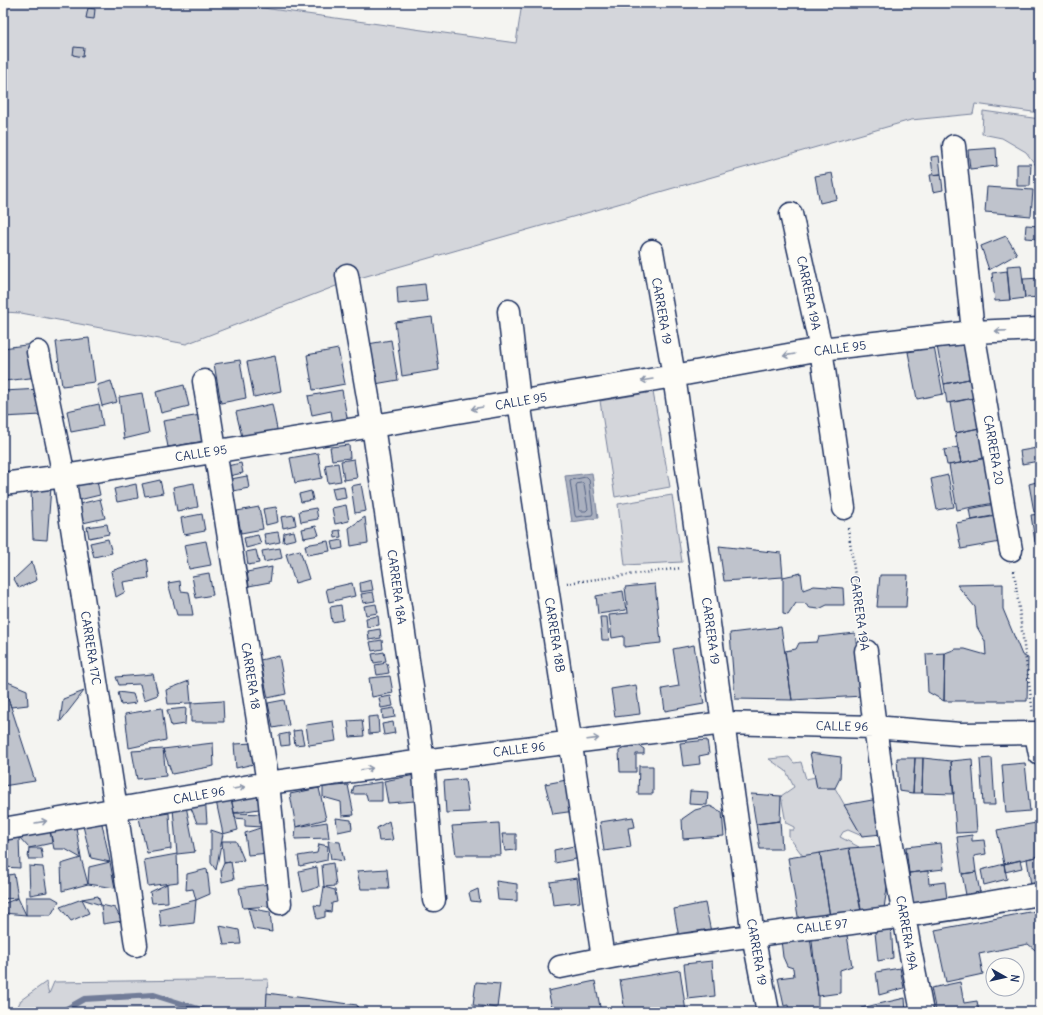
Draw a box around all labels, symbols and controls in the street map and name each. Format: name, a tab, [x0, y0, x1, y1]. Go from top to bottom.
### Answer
street label: CARRERA 19A	[794, 255, 824, 332]
street label: CARRERA 19	[649, 276, 675, 346]
one-way arrow	[995, 327, 1008, 334]
street label: CALLE 95	[813, 337, 867, 359]
one-way arrow	[782, 351, 795, 359]
one-way arrow	[641, 376, 654, 384]
street label: CALLE 95	[494, 389, 548, 413]
one-way arrow	[471, 404, 484, 412]
street label: CARRERA 20	[980, 414, 1008, 486]
street label: CALLE 95	[174, 441, 228, 465]
street label: CARRERA 18A	[384, 549, 410, 626]
street label: CARRERA 19A	[847, 575, 873, 652]
street label: CARRERA 18B	[542, 596, 568, 674]
street label: CARRERA 19	[699, 596, 723, 666]
street label: CARRERA 17C	[78, 610, 104, 686]
street label: CARRERA 18	[238, 641, 264, 711]
street label: CALLE 96	[816, 718, 868, 734]
one-way arrow	[586, 736, 599, 743]
street label: CALLE 96	[492, 738, 546, 760]
one-way arrow	[360, 765, 373, 773]
street label: CALLE 96	[172, 783, 226, 807]
one-way arrow	[232, 784, 245, 792]
one-way arrow	[35, 818, 48, 826]
street label: CARRERA 19A	[893, 895, 921, 972]
street label: CALLE 97	[796, 915, 849, 937]
street label: CARRERA 19	[744, 917, 770, 987]
north arrow	[985, 957, 1025, 997]
text: N	[1007, 974, 1022, 983]

